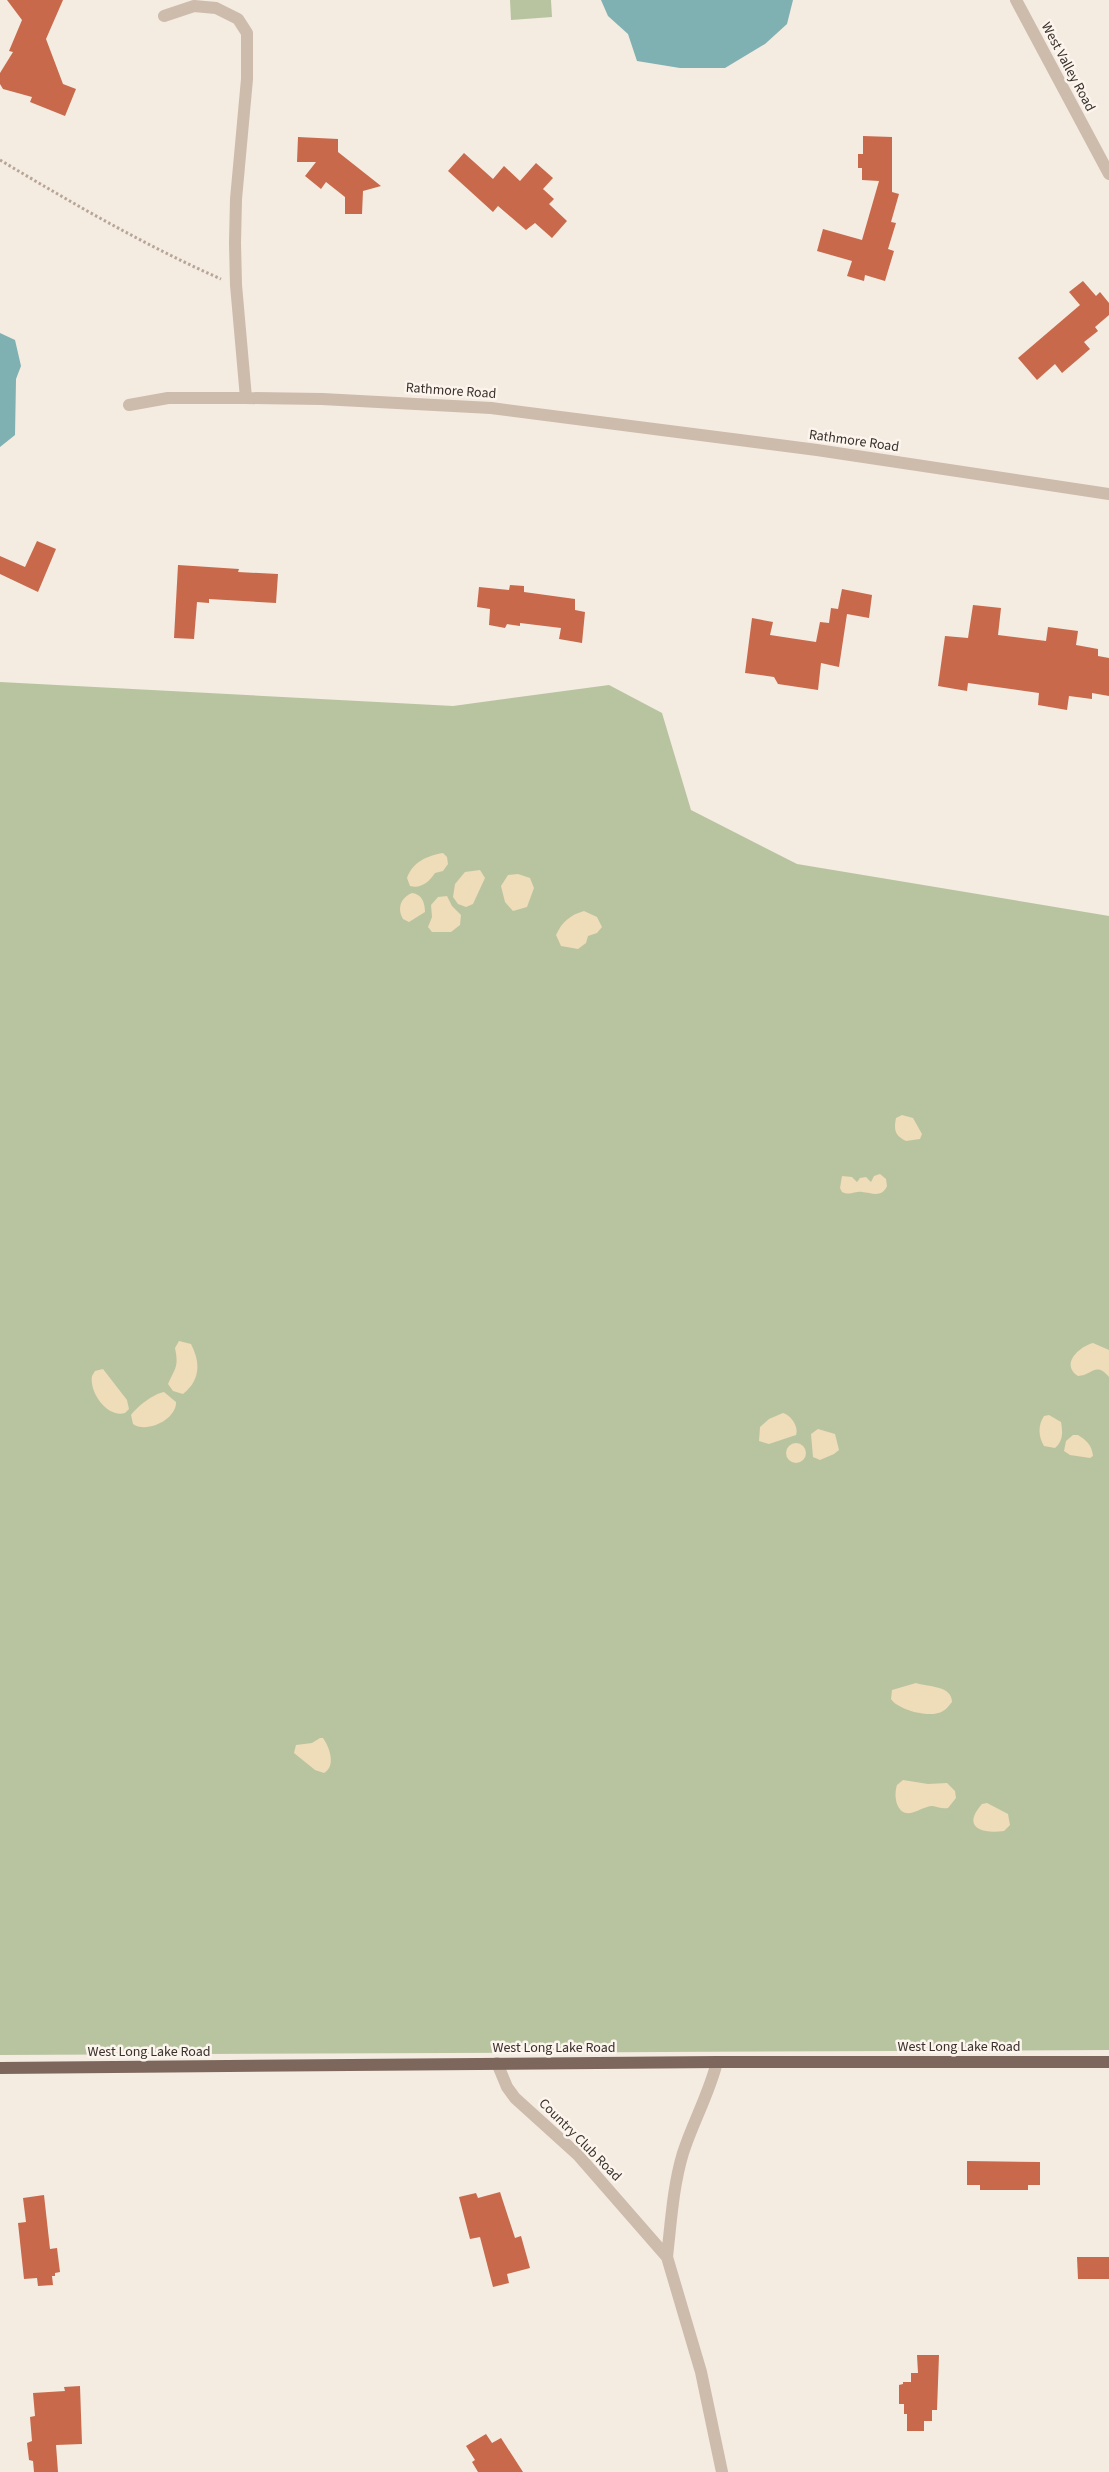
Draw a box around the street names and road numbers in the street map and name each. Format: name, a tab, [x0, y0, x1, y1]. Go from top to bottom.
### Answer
street label: West Valley Road	[1036, 19, 1100, 115]
street label: Rathmore Road	[405, 378, 497, 404]
street label: Rathmore Road	[808, 425, 900, 457]
street label: West Long Lake Road	[897, 2037, 1021, 2057]
street label: West Long Lake Road	[492, 2038, 616, 2058]
street label: West Long Lake Road	[87, 2042, 211, 2062]
street label: Country Club Road	[534, 2094, 626, 2186]

